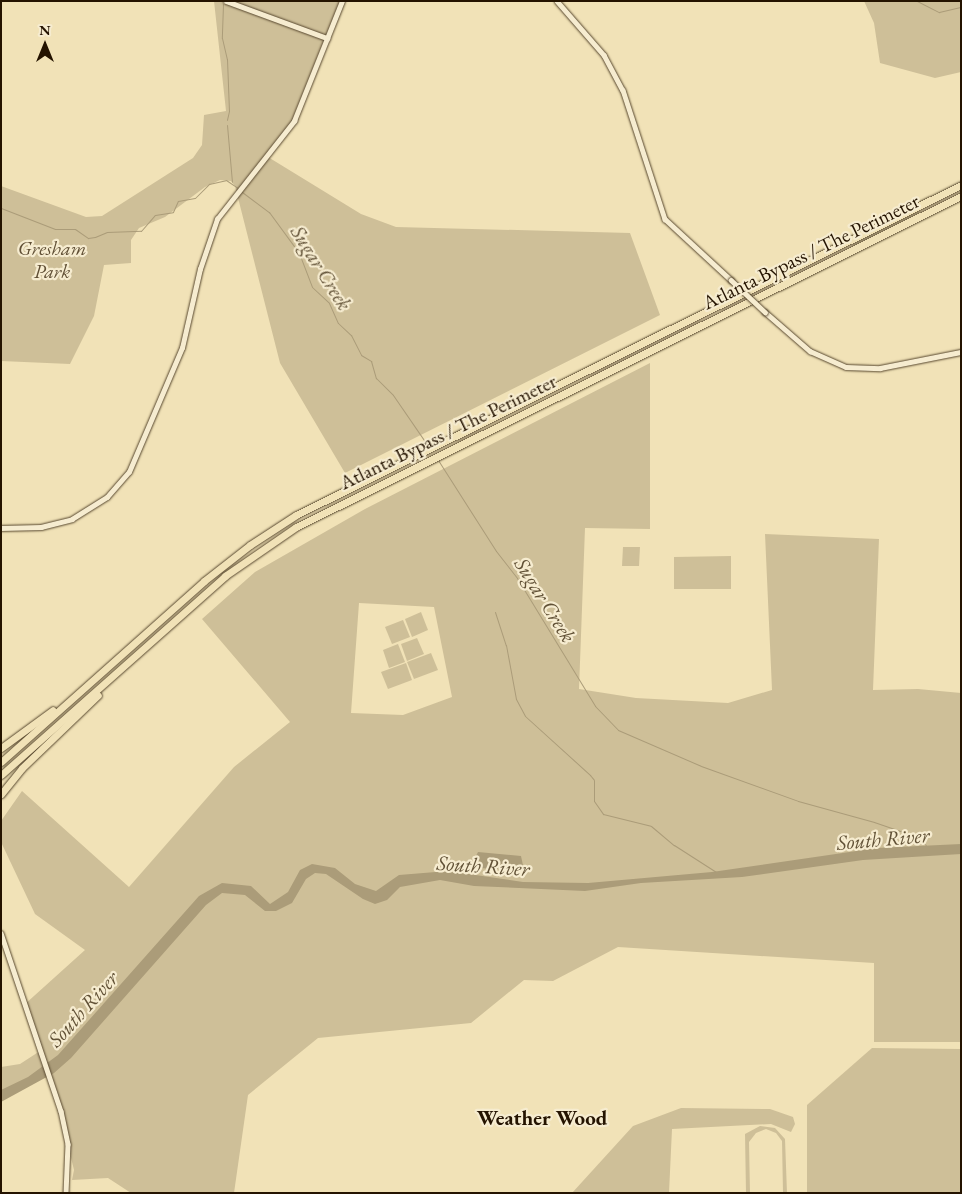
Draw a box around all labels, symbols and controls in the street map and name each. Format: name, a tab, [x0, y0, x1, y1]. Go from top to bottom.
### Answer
north arrow	[20, 20, 70, 70]
text: N	[39, 21, 51, 39]
street label: Atlanta Bypass / The Perimeter	[699, 189, 923, 315]
water label: Sugar Creek	[285, 221, 357, 315]
park label: Gresham Park	[18, 237, 86, 284]
street label: Atlanta Bypass / The Perimeter	[336, 369, 560, 495]
water label: Sugar Creek	[509, 553, 581, 647]
water label: South River	[836, 822, 930, 856]
water label: South River	[436, 850, 530, 882]
water label: South River	[43, 966, 123, 1052]
district label: Weather Wood	[477, 1105, 607, 1131]

